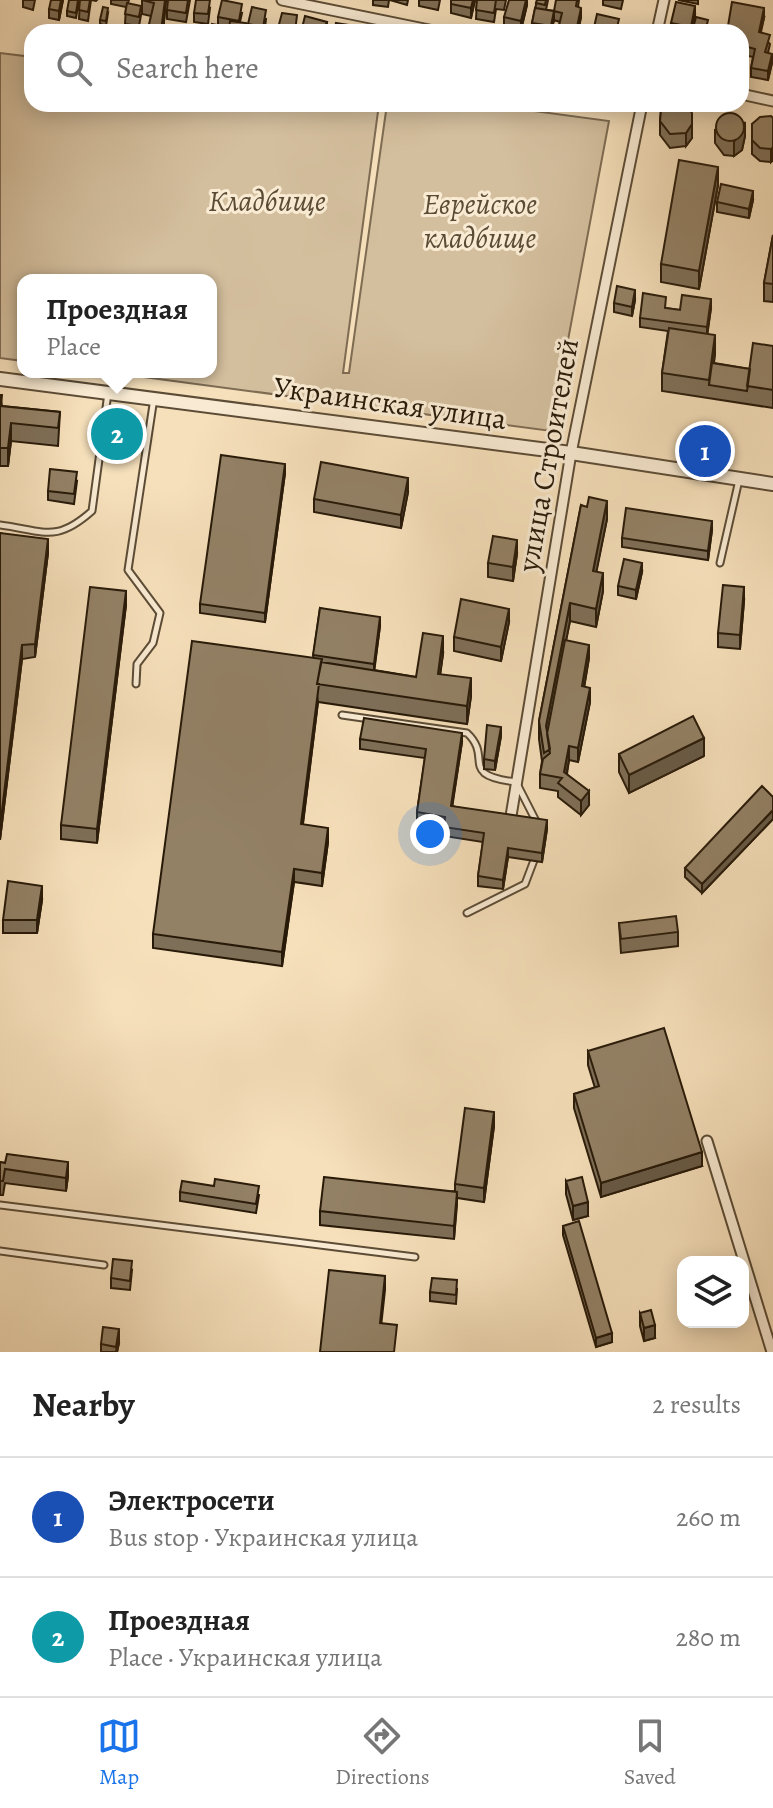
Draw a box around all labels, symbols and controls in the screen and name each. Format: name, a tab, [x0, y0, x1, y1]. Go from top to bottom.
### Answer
search box	[24, 24, 749, 112]
icon: search	[52, 46, 96, 90]
text: Search here	[116, 48, 259, 88]
park label: Кладбище	[208, 181, 326, 221]
park label: Еврейское кладбище	[423, 184, 537, 258]
popup	[17, 274, 217, 378]
text: Проездная	[46, 289, 188, 329]
text: Place	[46, 329, 101, 364]
street label: улица Строителей	[508, 335, 588, 576]
street label: Украинская улица	[271, 367, 509, 439]
pin: 2	[91, 404, 143, 464]
pin: 1	[679, 421, 731, 481]
your location	[410, 814, 450, 854]
map controls	[677, 1256, 749, 1328]
button: layers	[677, 1256, 749, 1328]
text: Nearby	[32, 1381, 135, 1428]
text: 2 results	[652, 1387, 741, 1422]
text: Электросети	[108, 1480, 275, 1520]
text: 1	[53, 1500, 63, 1535]
text: 260 m	[676, 1500, 741, 1535]
text: Bus stop · Украинская улица	[108, 1520, 418, 1555]
text: Проездная	[108, 1600, 250, 1640]
text: 2	[52, 1620, 64, 1655]
text: 280 m	[675, 1620, 741, 1655]
text: Place · Украинская улица	[108, 1640, 382, 1675]
tab: Map	[97, 1714, 141, 1792]
tab: Directions	[335, 1714, 430, 1792]
tab: Saved	[624, 1714, 676, 1792]

